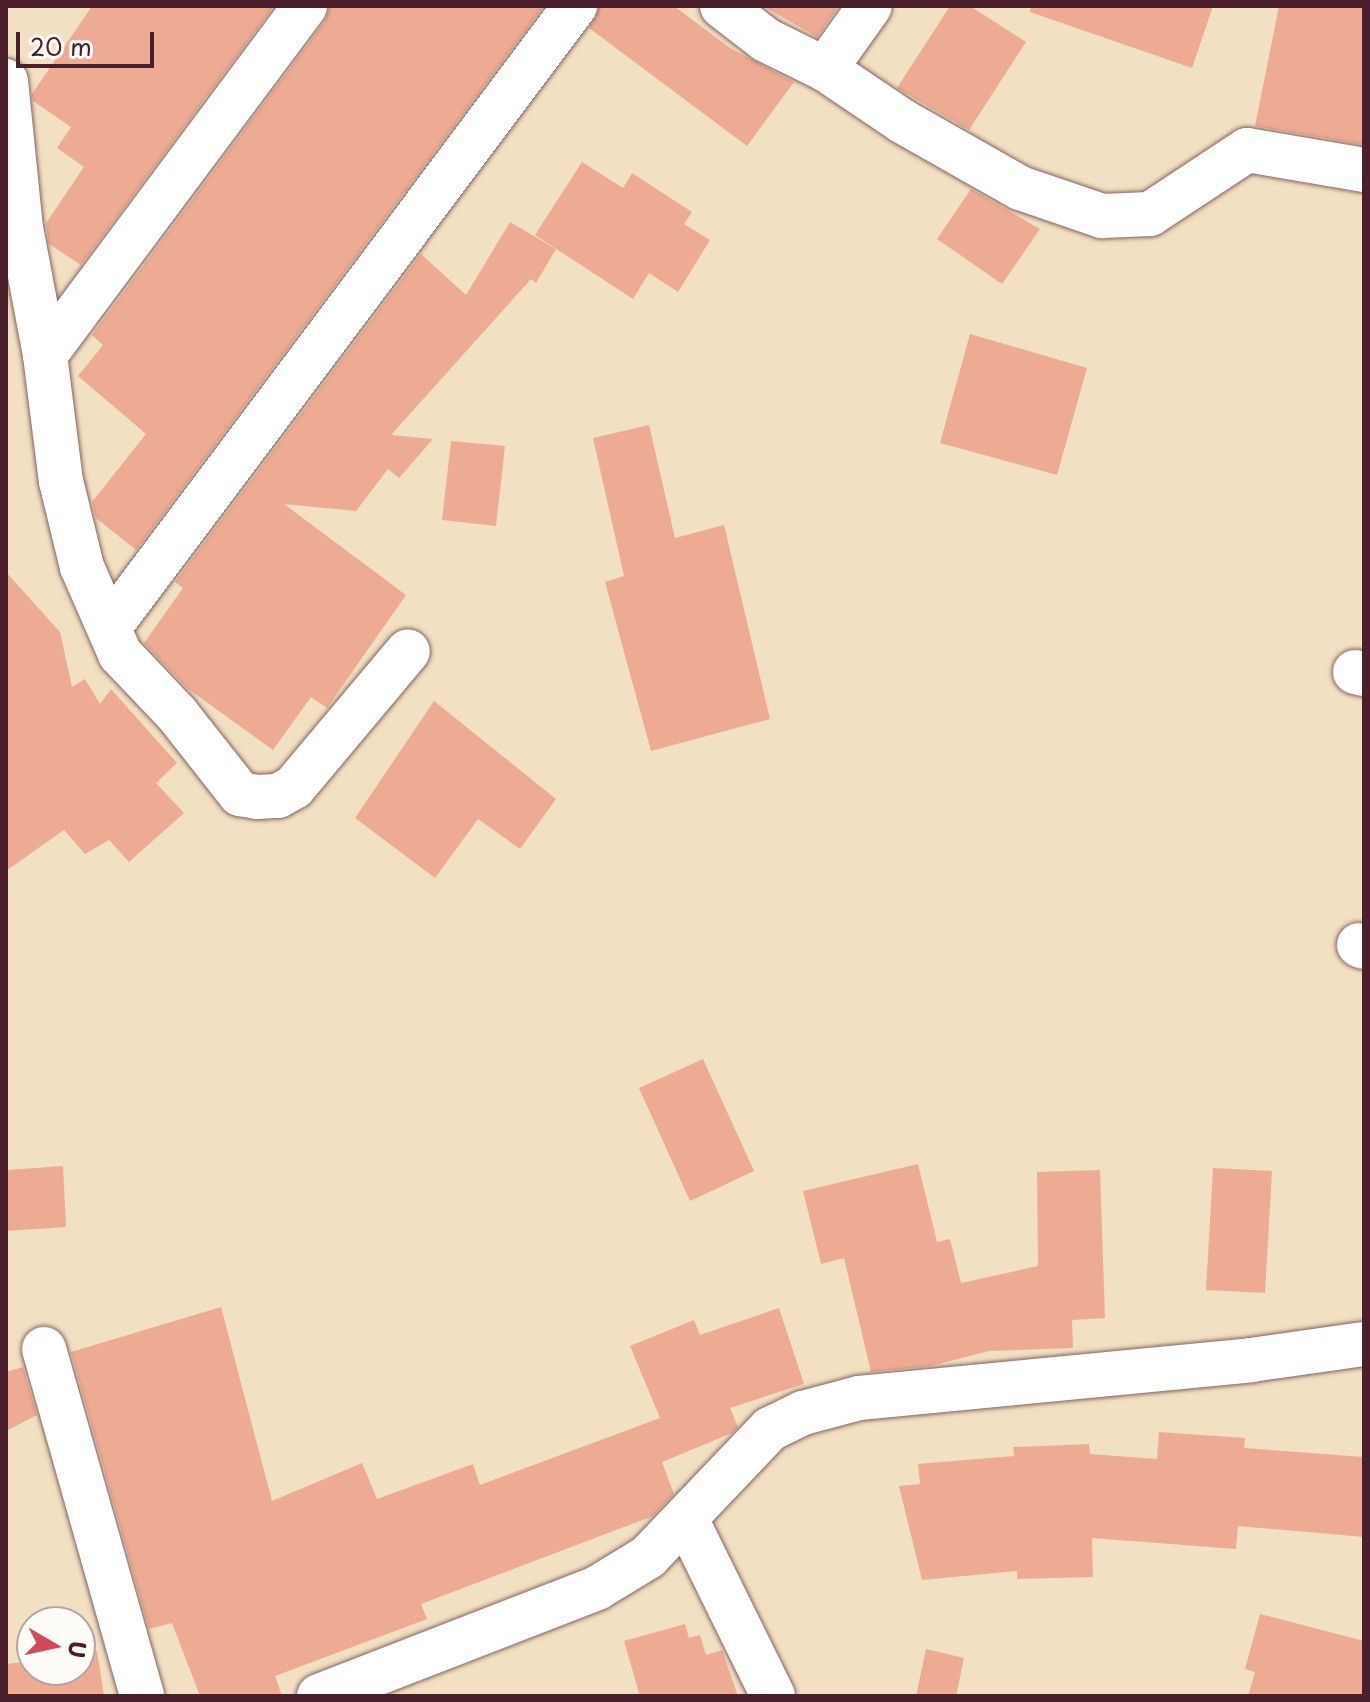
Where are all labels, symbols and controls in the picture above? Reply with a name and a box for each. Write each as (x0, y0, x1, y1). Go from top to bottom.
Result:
scale bar (20, 16, 158, 66)
text: 20 m (30, 28, 92, 64)
north arrow (16, 1606, 96, 1686)
text: U (61, 1639, 96, 1660)

